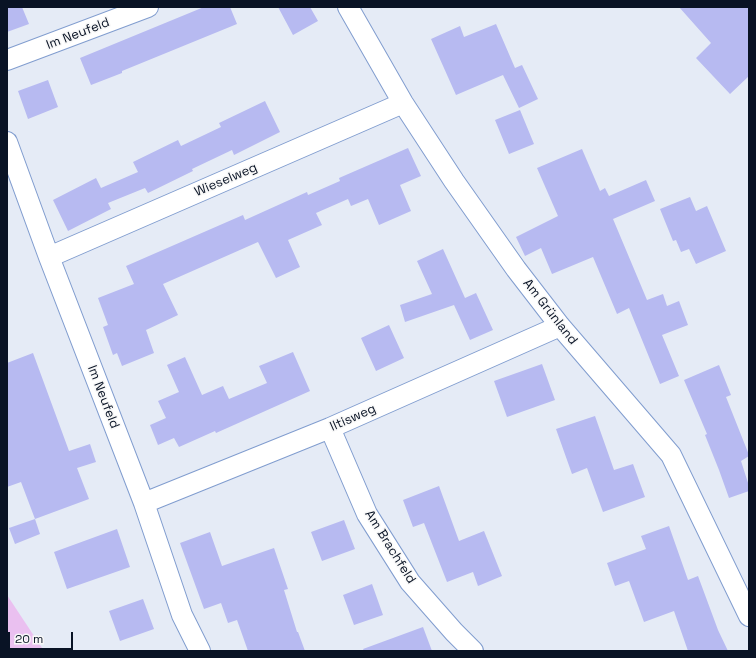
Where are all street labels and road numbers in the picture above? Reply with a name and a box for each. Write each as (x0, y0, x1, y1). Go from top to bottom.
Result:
street label: Im Neufeld (44, 15, 112, 53)
street label: Wieselweg (192, 160, 260, 200)
street label: Am Grünland (519, 276, 581, 348)
street label: Im Neufeld (84, 363, 122, 431)
street label: Iltisweg (328, 401, 378, 435)
street label: Am Brachfeld (361, 507, 419, 587)

